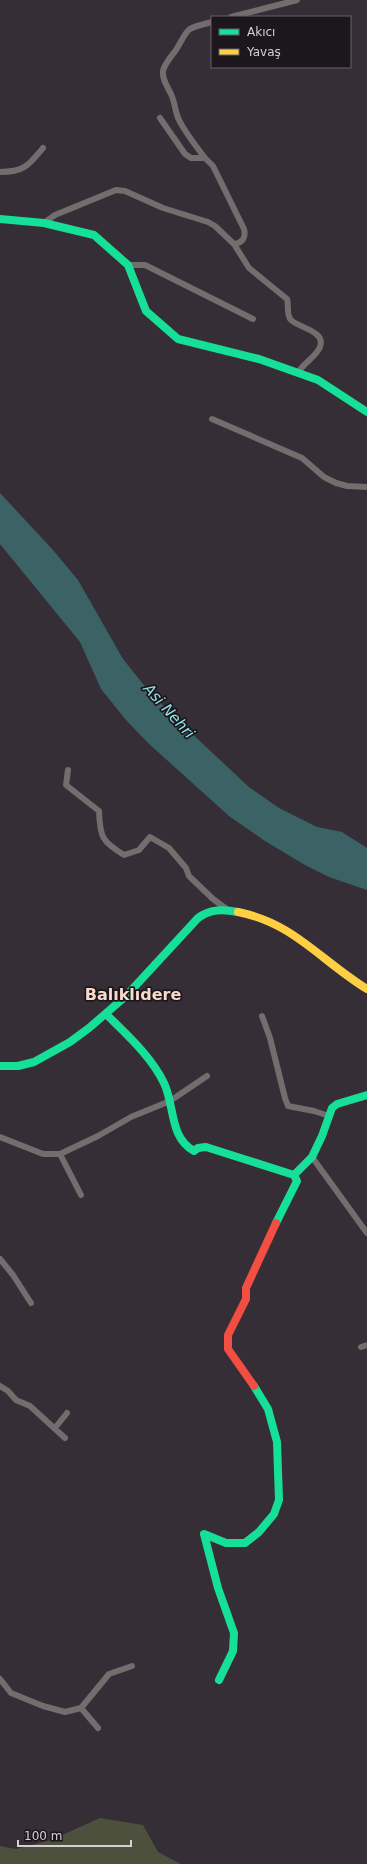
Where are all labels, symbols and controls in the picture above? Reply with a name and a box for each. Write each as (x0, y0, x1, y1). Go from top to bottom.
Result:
legend (211, 16, 351, 68)
text: Akıcı (247, 25, 275, 39)
text: Yavaş (246, 45, 281, 59)
water label: Asi Nehri (139, 679, 199, 743)
district label: Balıklıdere (85, 985, 181, 1004)
scale bar (18, 1822, 131, 1848)
text: 100 m (24, 1829, 62, 1843)

